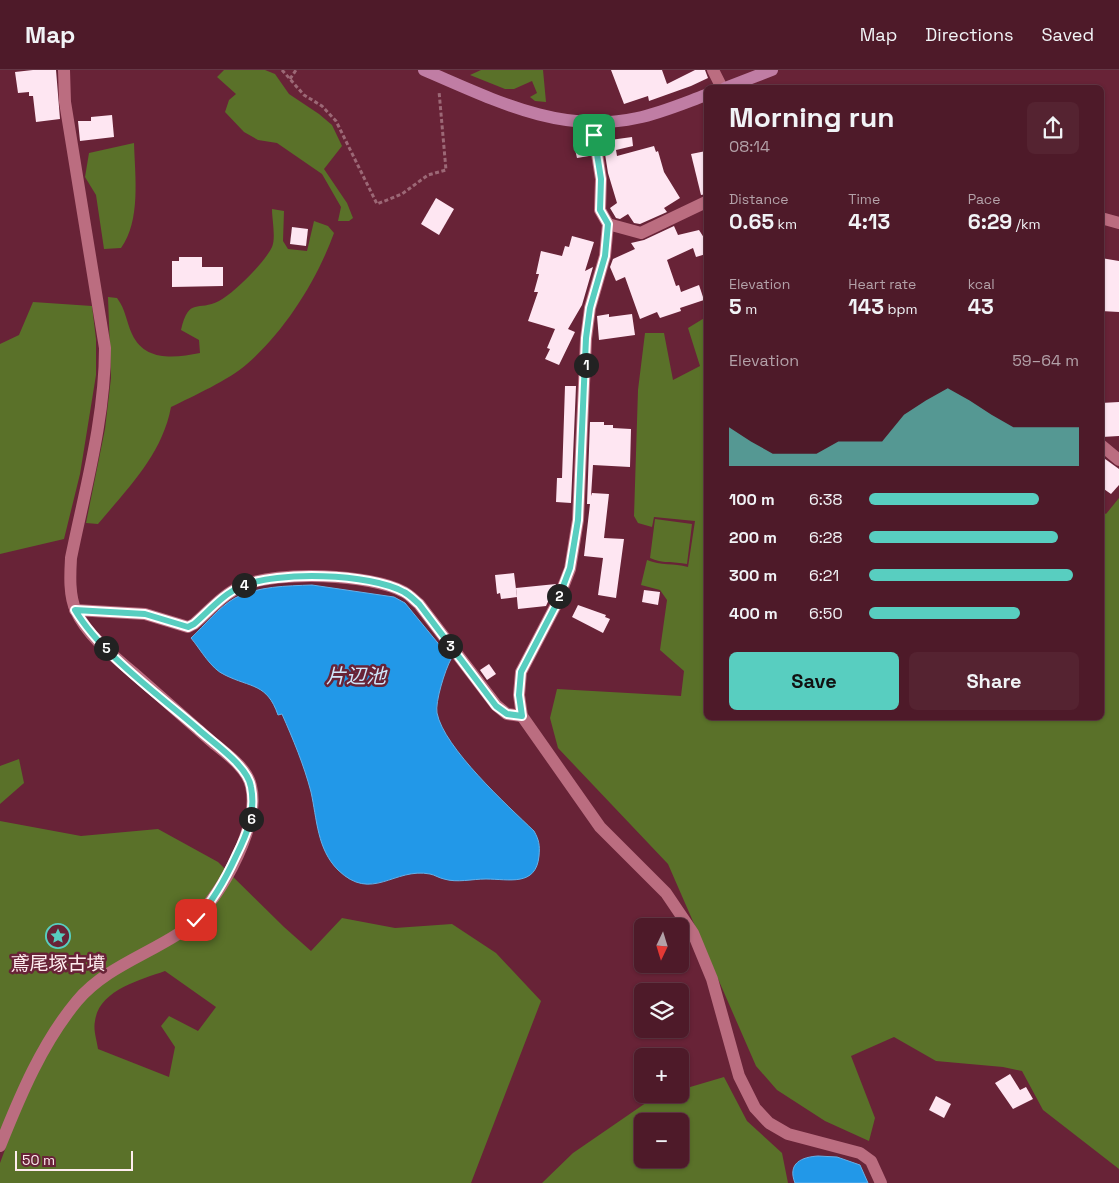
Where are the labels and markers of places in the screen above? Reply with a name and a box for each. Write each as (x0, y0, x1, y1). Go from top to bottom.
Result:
pin (573, 114, 615, 156)
pin: 1 (574, 352, 598, 378)
pin: 4 (232, 572, 256, 598)
pin: 2 (546, 584, 572, 608)
pin: 3 (438, 634, 462, 658)
pin: 5 (94, 636, 118, 660)
pin: 6 (238, 806, 264, 832)
pin (175, 899, 217, 941)
place icon: 鳶尾塚古墳 (45, 923, 71, 949)
place label: 鳶尾塚古墳 (10, 951, 106, 976)

